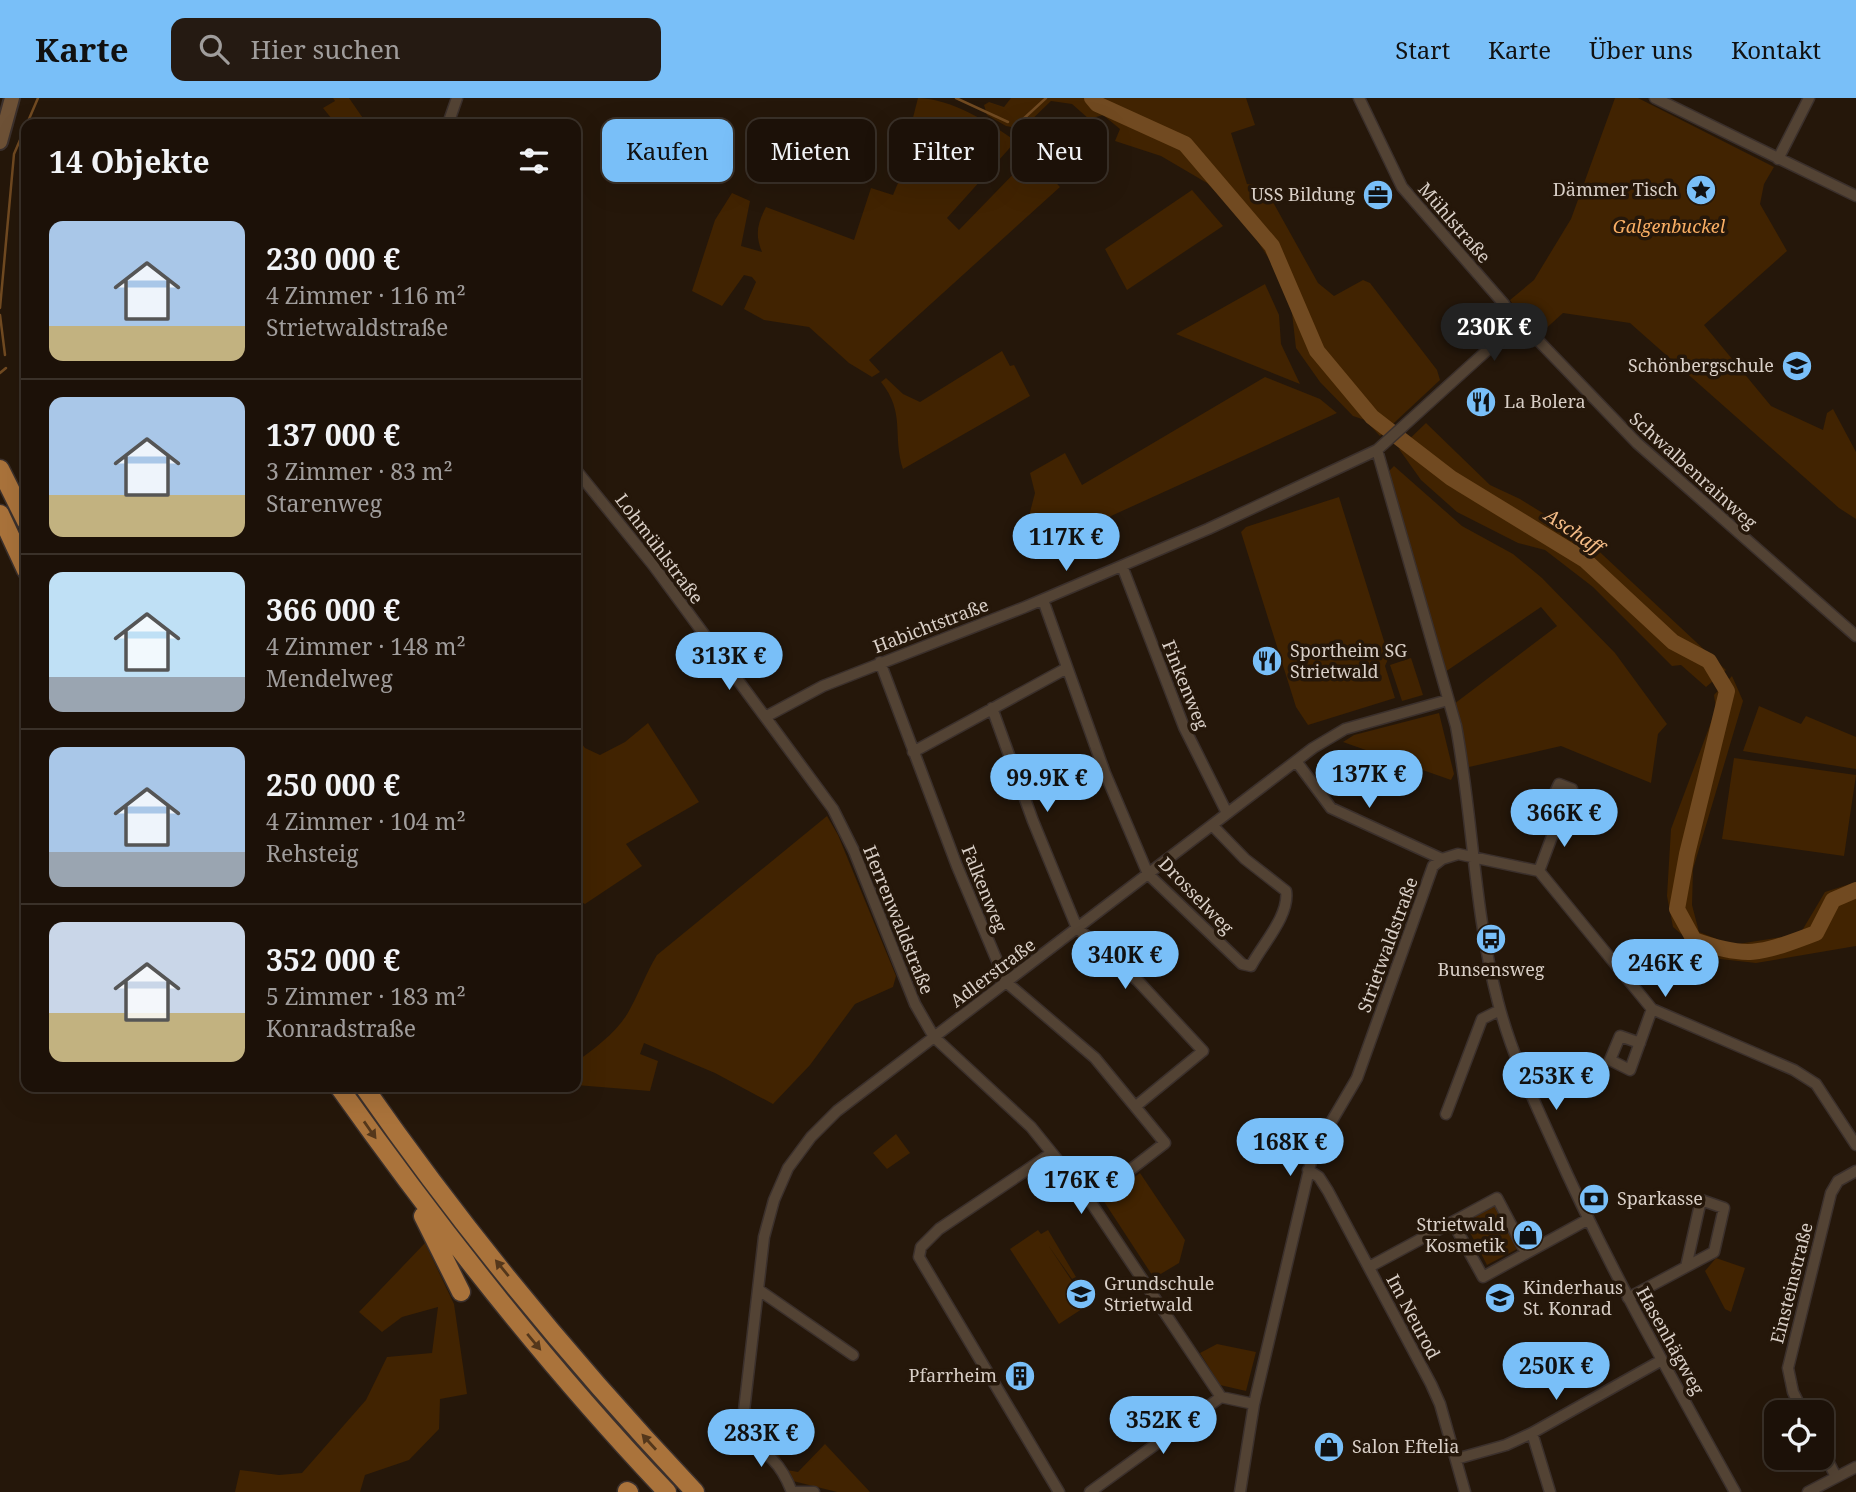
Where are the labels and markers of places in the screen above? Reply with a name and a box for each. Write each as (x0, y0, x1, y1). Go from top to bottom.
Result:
place icon: Dämmer Tisch (1684, 173, 1718, 207)
place label: Dämmer Tisch (1553, 177, 1678, 201)
office icon: USS Bildung (1361, 178, 1395, 212)
place label: USS Bildung (1251, 182, 1355, 206)
pin: 230K € (1437, 303, 1551, 363)
school or university icon: Schönbergschule (1780, 349, 1814, 383)
place label: Schönbergschule (1628, 353, 1774, 377)
restaurant icon: La Bolera (1464, 385, 1498, 419)
place label: La Bolera (1504, 389, 1586, 413)
pin: 117K € (1009, 514, 1123, 573)
pin: 313K € (672, 632, 786, 692)
place label: Sportheim SG Strietwald (1290, 638, 1407, 683)
restaurant icon: Sportheim SG Strietwald (1250, 644, 1284, 678)
pin: 137K € (1312, 750, 1426, 810)
pin: 99.9K € (982, 754, 1112, 814)
pin: 366K € (1507, 790, 1621, 849)
bus stop icon: Bunsensweg (1474, 922, 1508, 956)
pin: 340K € (1068, 932, 1182, 991)
pin: 246K € (1608, 940, 1722, 999)
place label: Bunsensweg (1437, 957, 1545, 981)
pin: 253K € (1499, 1052, 1613, 1112)
pin: 168K € (1233, 1118, 1347, 1178)
pin: 176K € (1024, 1156, 1138, 1216)
bank icon: Sparkasse (1577, 1182, 1611, 1216)
place label: Sparkasse (1617, 1186, 1703, 1210)
place label: Strietwald Kosmetik (1416, 1212, 1505, 1257)
shop icon: Strietwald Kosmetik (1511, 1218, 1545, 1252)
place label: Grundschule Strietwald (1104, 1271, 1214, 1316)
place label: Kinderhaus St. Konrad (1523, 1275, 1623, 1320)
school or university icon: Grundschule Strietwald (1064, 1277, 1098, 1311)
school or university icon: Kinderhaus St. Konrad (1483, 1281, 1517, 1315)
pin: 250K € (1499, 1342, 1613, 1402)
building icon: Pfarrheim (1003, 1359, 1037, 1393)
place label: Pfarrheim (909, 1363, 997, 1387)
pin: 352K € (1106, 1396, 1220, 1456)
pin: 283K € (704, 1410, 818, 1469)
shop icon: Salon Eftelia (1312, 1430, 1346, 1464)
place label: Salon Eftelia (1352, 1434, 1459, 1458)

